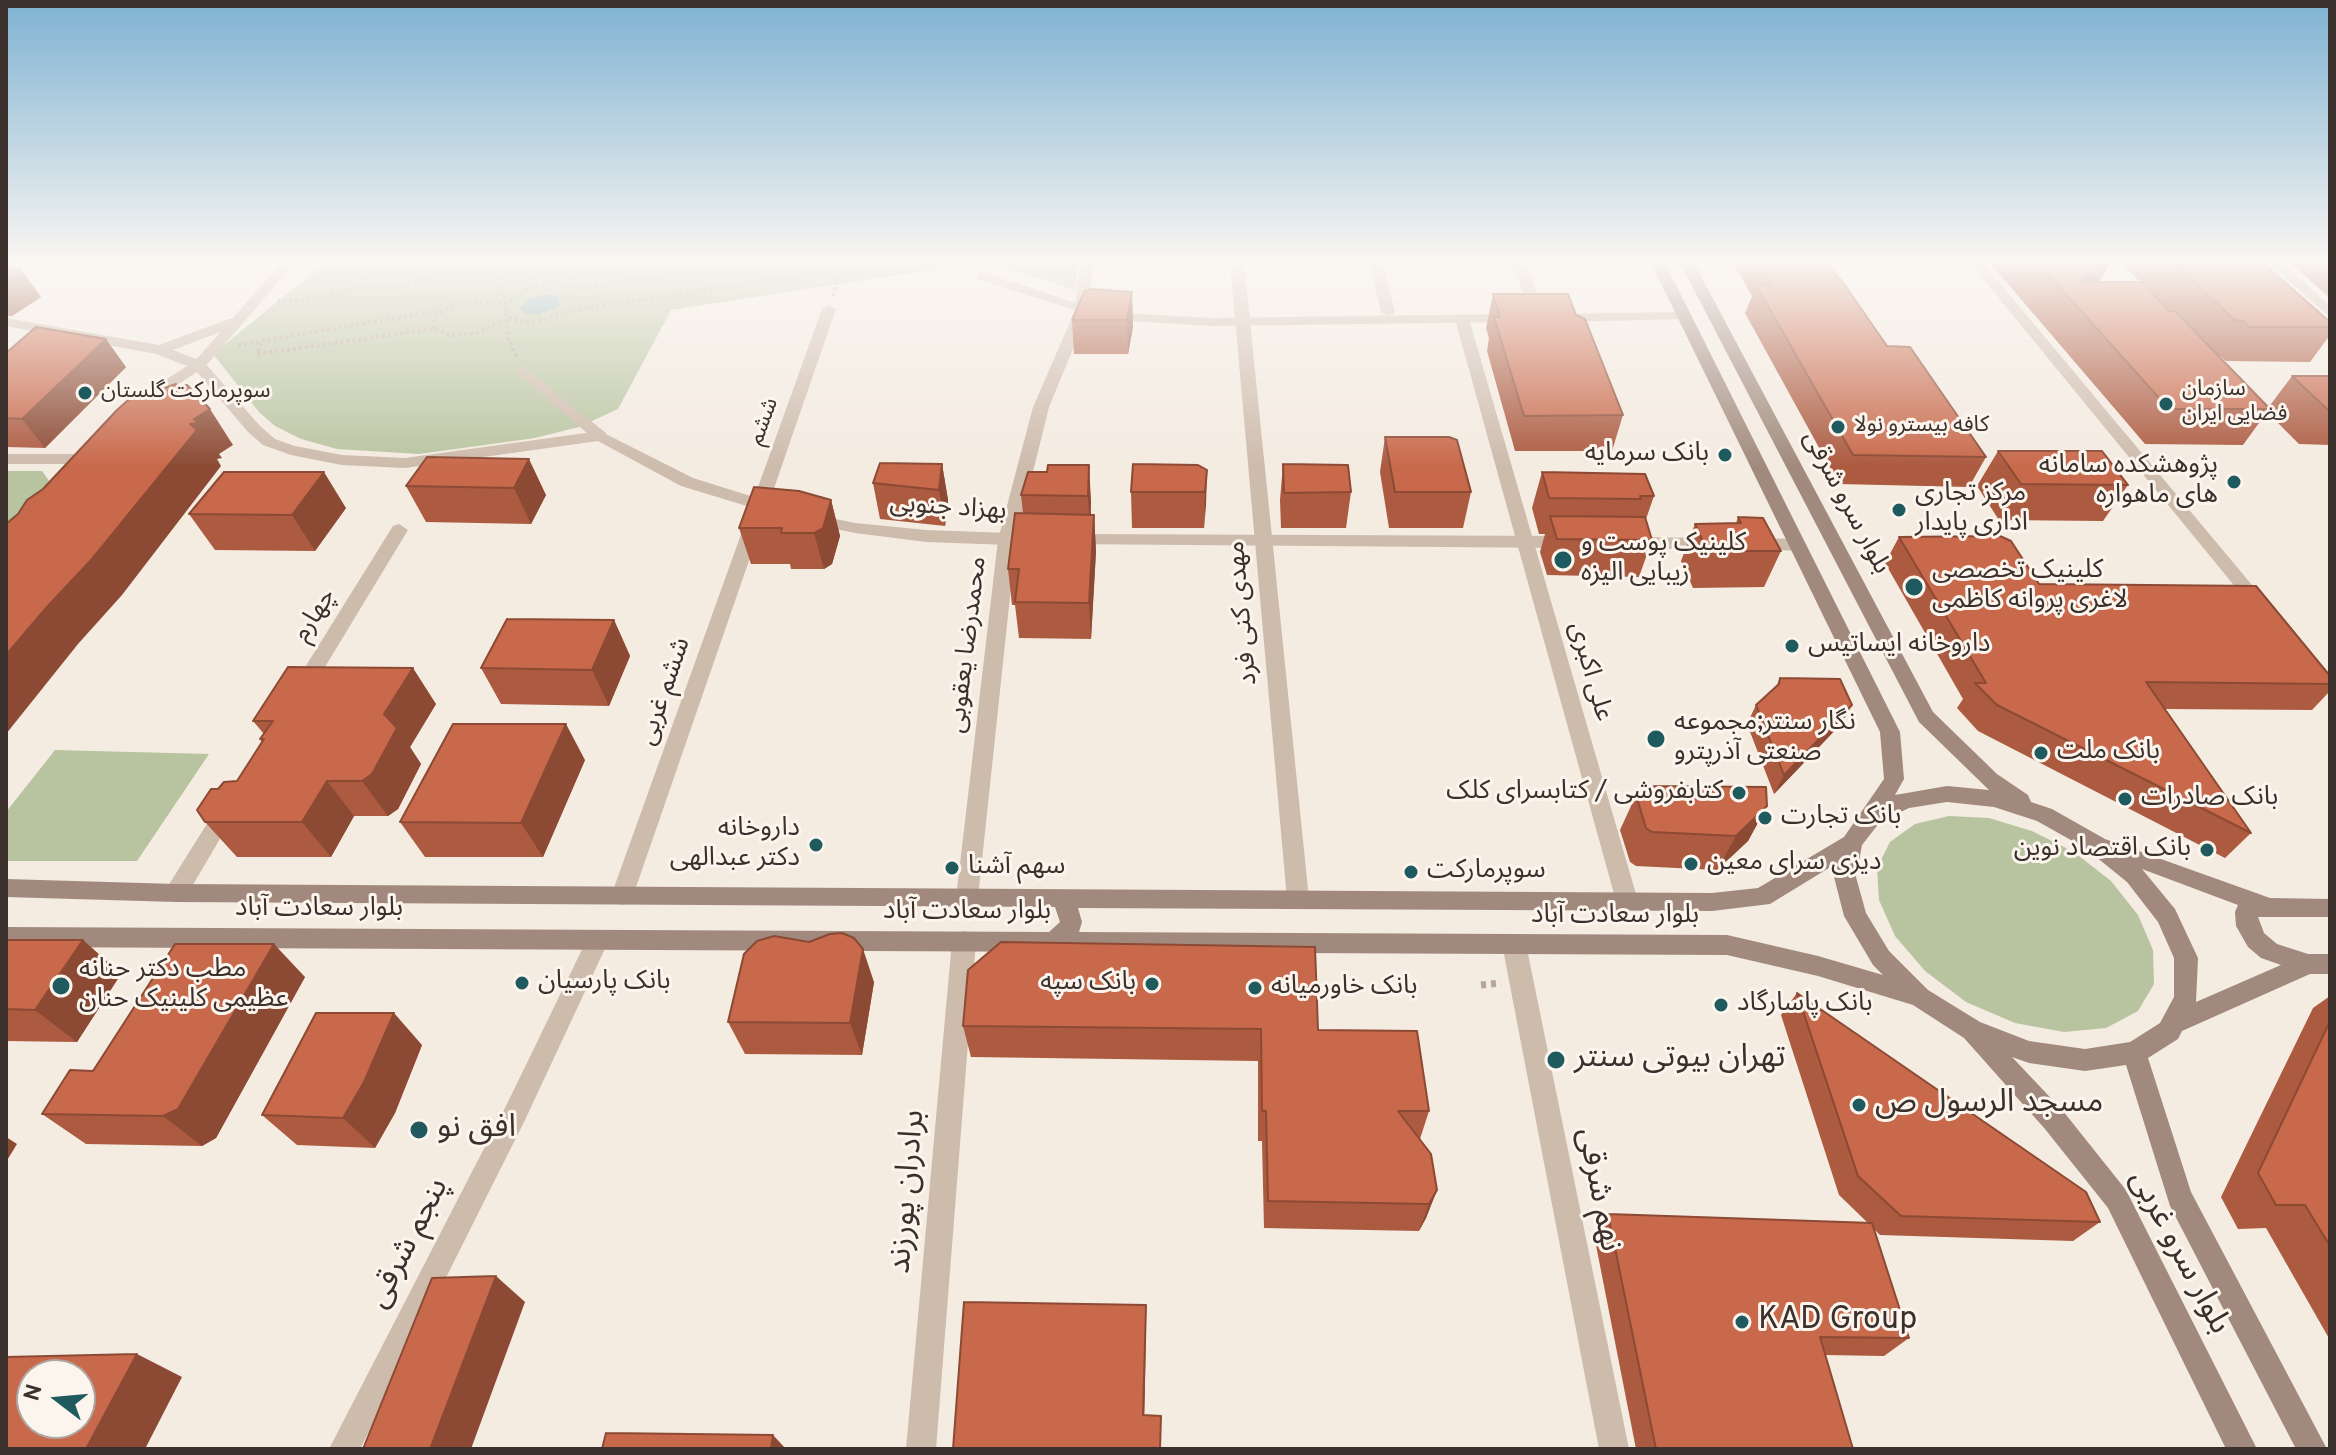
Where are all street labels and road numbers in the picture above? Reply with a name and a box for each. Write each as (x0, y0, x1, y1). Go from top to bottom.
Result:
street label: ششم (744, 395, 786, 449)
street label: بلوار سرو شرقی (1794, 426, 1896, 580)
street label: بهزاد جنوبی (888, 489, 1008, 529)
street label: مهدی کنی فرد (1222, 539, 1266, 687)
street label: محمدرضا یعقوبی (943, 555, 995, 735)
street label: چهارم (288, 584, 344, 648)
street label: علی اکبری (1560, 619, 1618, 725)
street label: ششم غربی (633, 634, 699, 750)
street label: بلوار سعادت آباد (235, 894, 403, 926)
street label: بلوار سعادت آباد (883, 897, 1051, 929)
street label: بلوار سعادت آباد (1531, 901, 1699, 933)
street label: برادران پورزند (883, 1109, 935, 1275)
street label: نهم شرقی (1566, 1125, 1628, 1255)
street label: بلوار سرو غربی (2119, 1165, 2237, 1341)
street label: پنجم شرقی (361, 1172, 459, 1316)

